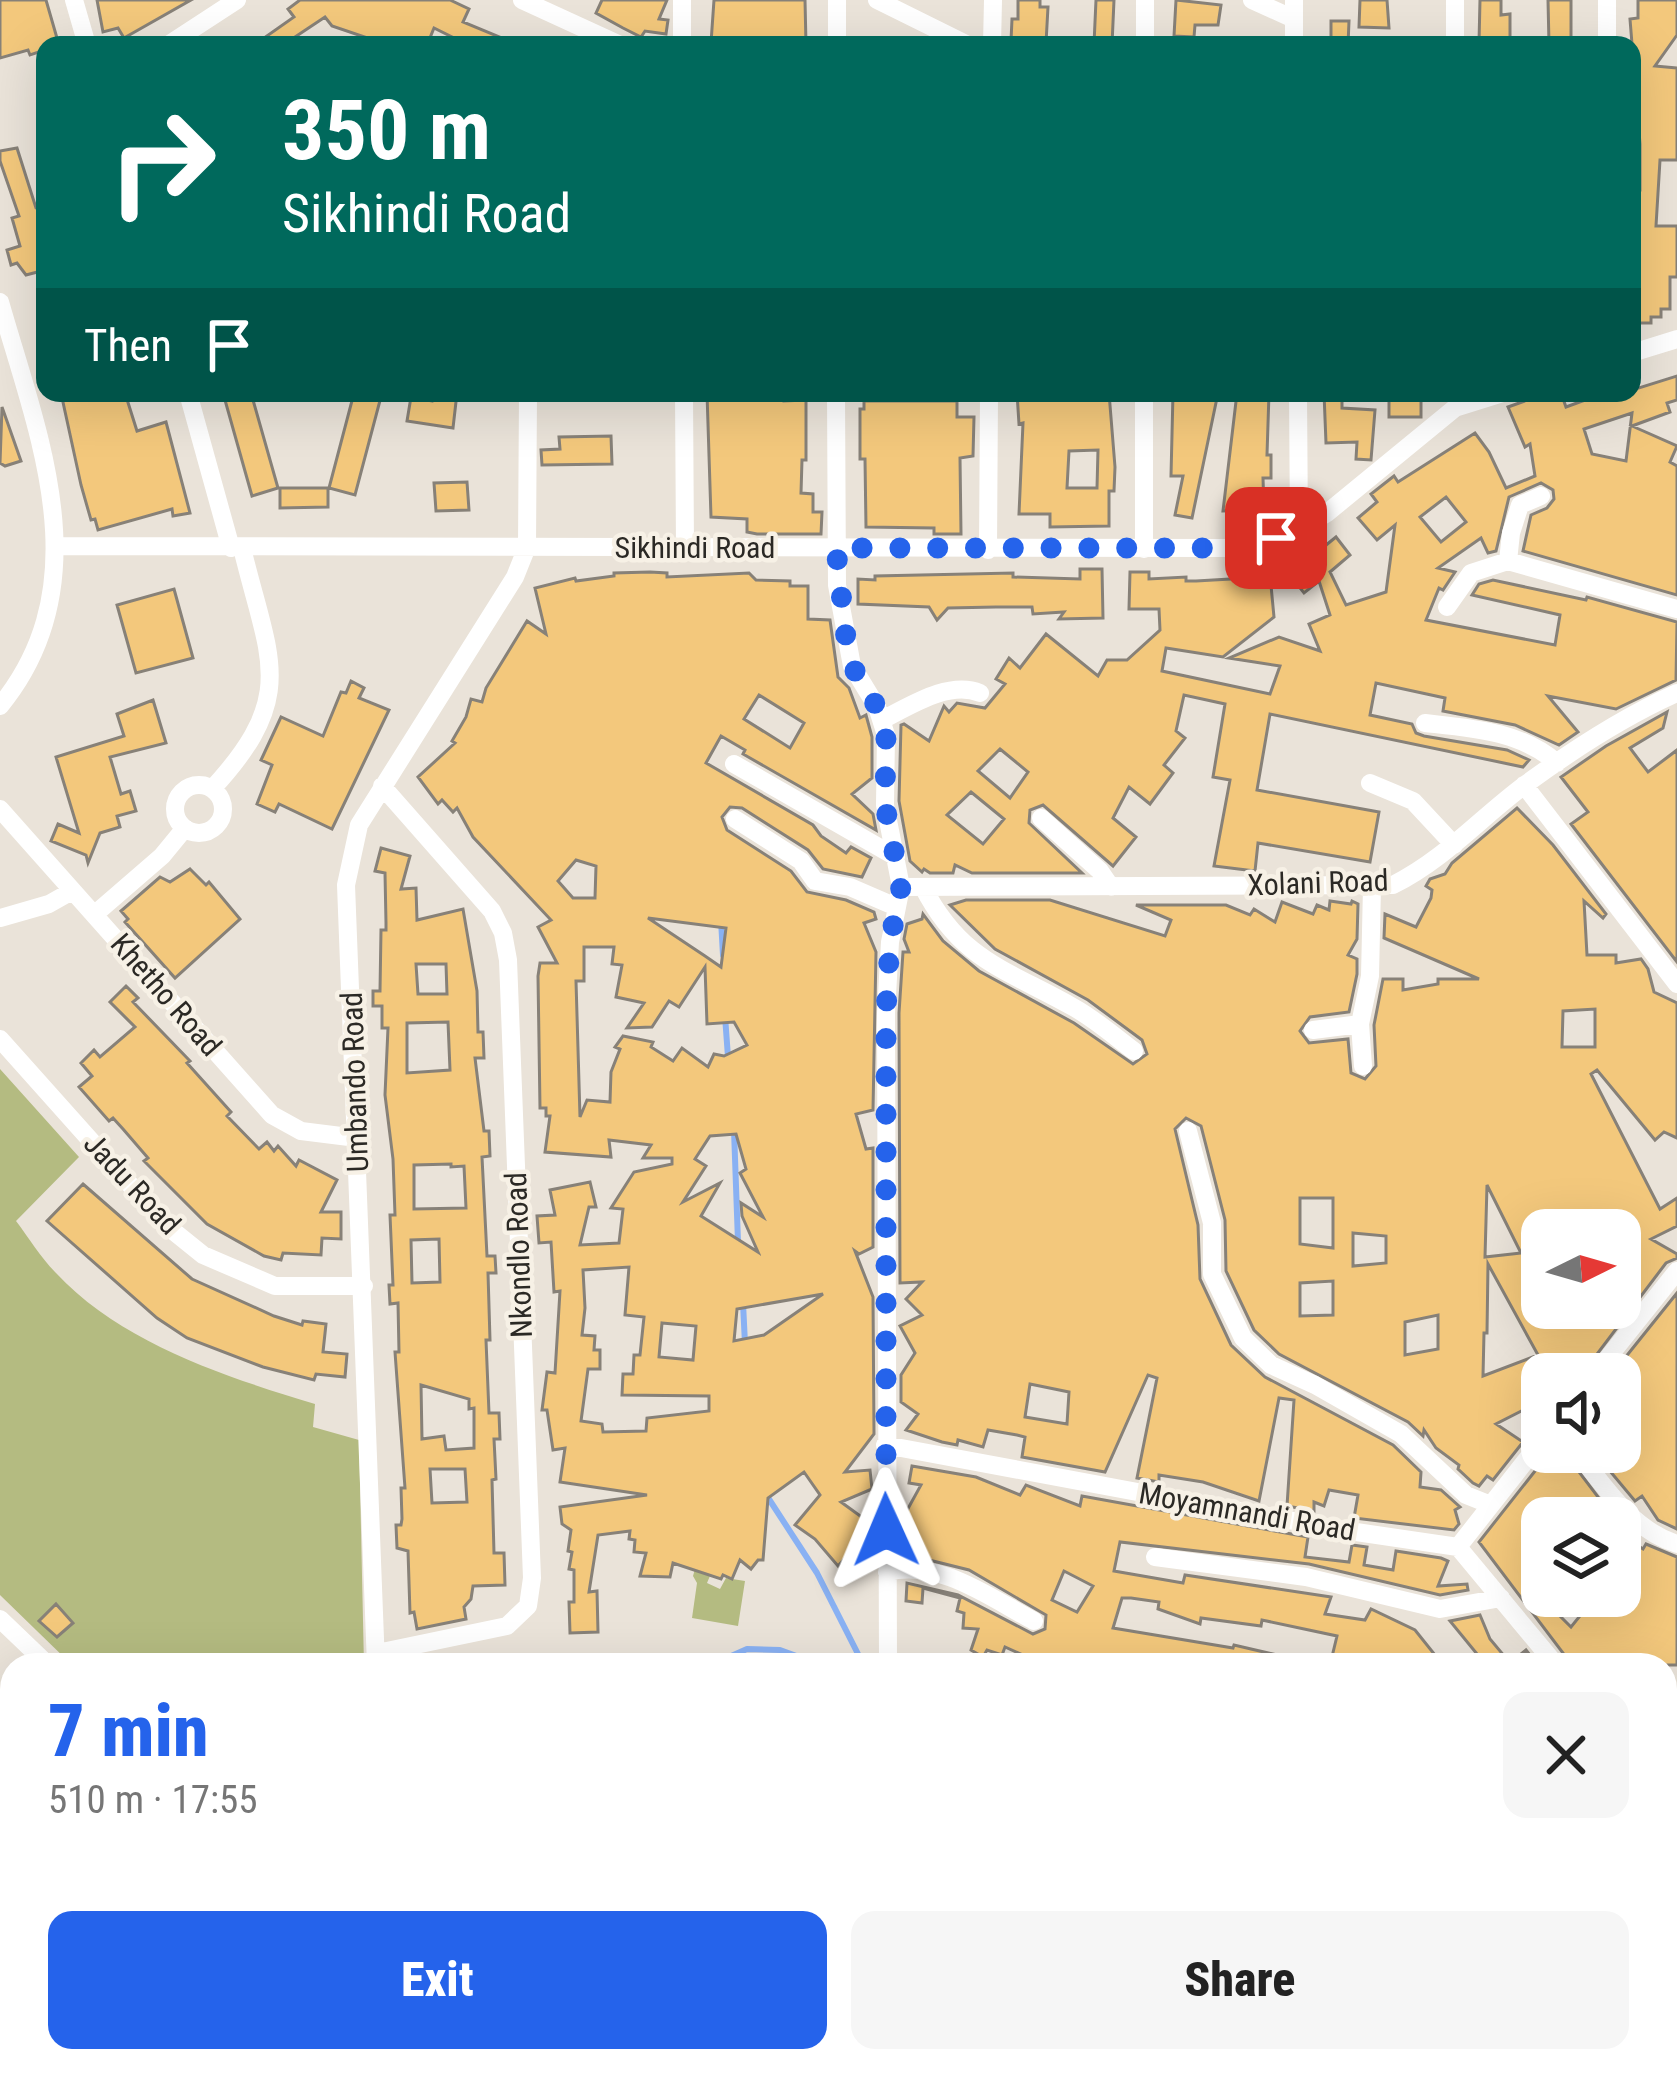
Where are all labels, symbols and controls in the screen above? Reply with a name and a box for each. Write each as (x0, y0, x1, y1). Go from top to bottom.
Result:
text: 350 m (282, 81, 491, 180)
icon: right (84, 84, 240, 240)
text: Sikhindi Road (282, 182, 571, 245)
icon: arrive (196, 312, 262, 378)
text: Then (84, 319, 172, 372)
pin (1225, 487, 1327, 589)
icon: arrive (1243, 505, 1309, 571)
street label: Sikhindi Road (615, 530, 775, 565)
street label: Xolani Road (1247, 863, 1389, 902)
street label: Khetho Road (104, 926, 229, 1063)
street label: Umbando Road (334, 991, 375, 1173)
street label: Jadu Road (77, 1126, 188, 1241)
street label: Nkondlo Road (498, 1172, 539, 1338)
north arrow (1521, 1209, 1641, 1329)
map controls (1521, 1209, 1641, 1617)
button: sound (1521, 1353, 1641, 1473)
position arrow (823, 1467, 949, 1593)
street label: Moyamnandi Road (1136, 1475, 1358, 1548)
button: layers (1521, 1497, 1641, 1617)
text: 7 min (48, 1689, 209, 1774)
button: close (1503, 1692, 1629, 1818)
text: 510 m · 17:55 (48, 1777, 258, 1823)
button: Exit (48, 1911, 827, 2049)
button: Share (851, 1911, 1629, 2049)

